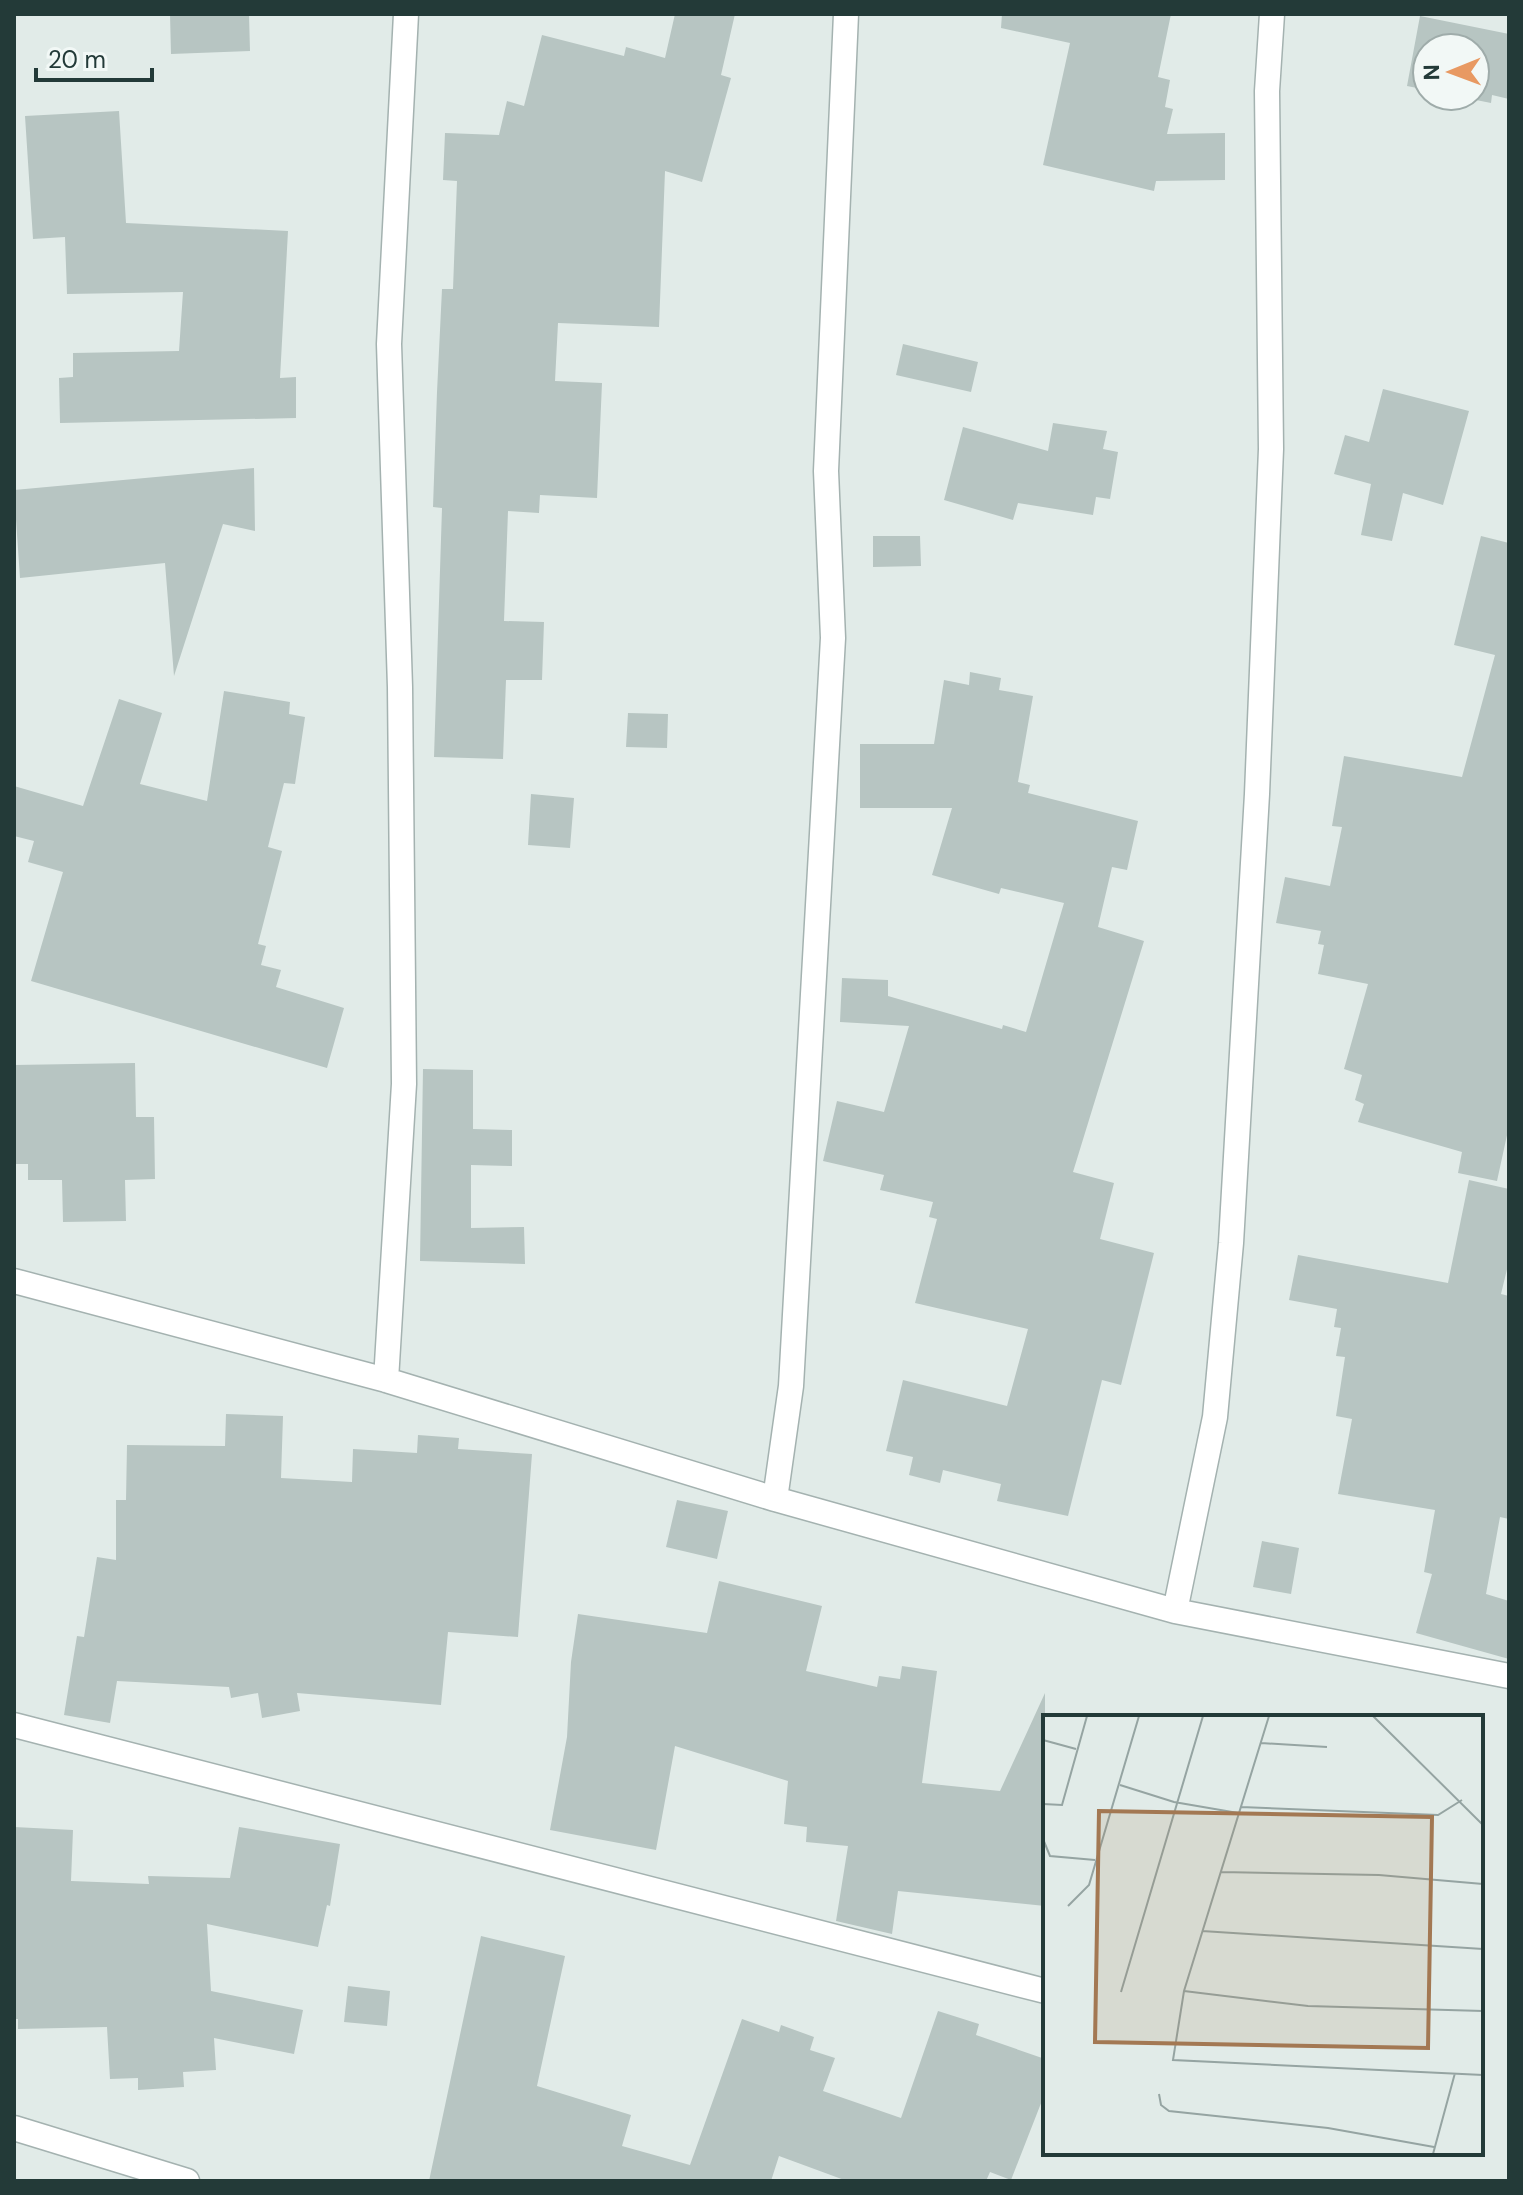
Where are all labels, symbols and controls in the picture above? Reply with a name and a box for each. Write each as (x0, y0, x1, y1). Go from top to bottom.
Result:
scale bar (36, 32, 152, 82)
north arrow (1411, 32, 1491, 112)
text: 20 m (48, 44, 106, 75)
text: N (1417, 64, 1446, 81)
inset map (1043, 1715, 1483, 2155)

